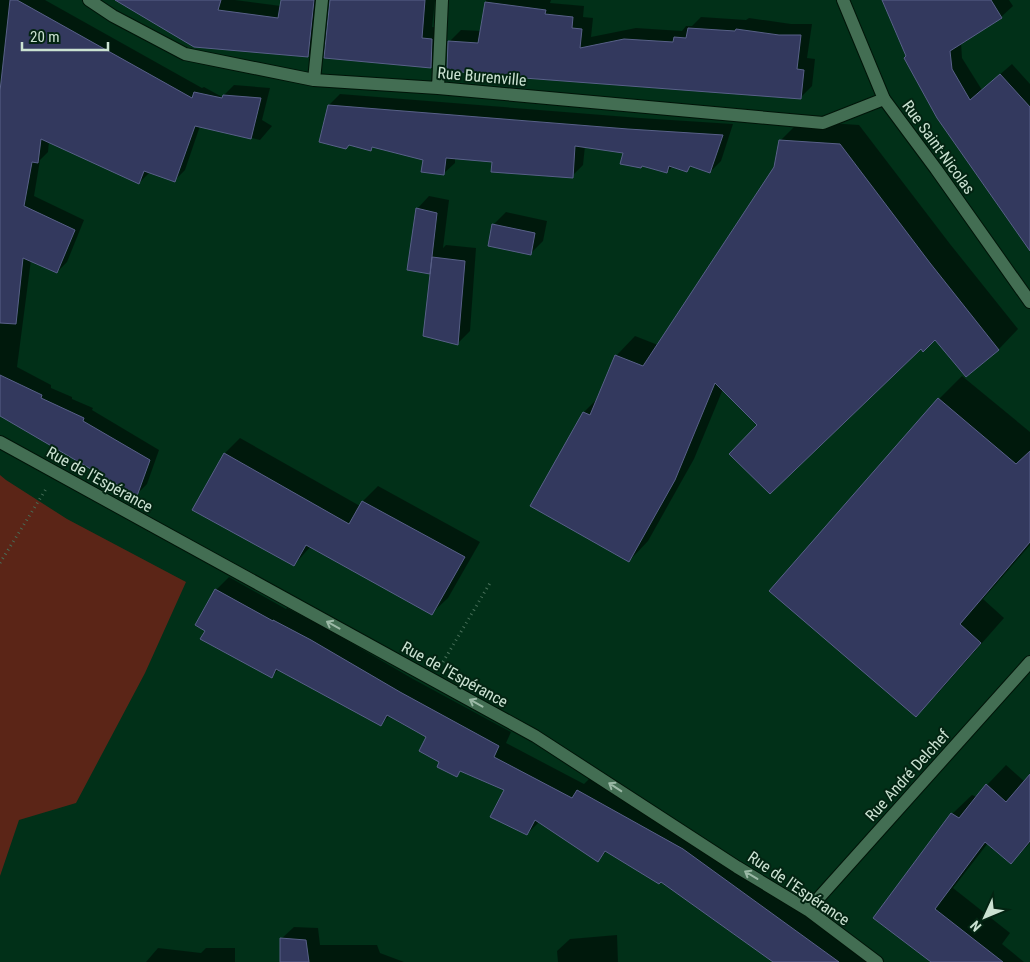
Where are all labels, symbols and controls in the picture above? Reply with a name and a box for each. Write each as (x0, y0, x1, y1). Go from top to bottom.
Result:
scale bar (22, 20, 109, 52)
text: 20 m (30, 28, 60, 46)
street label: Rue Burenville (437, 63, 527, 90)
street label: Rue Saint-Nicolas (898, 97, 979, 198)
street label: Rue de l'Espérance (43, 442, 156, 516)
one-way arrow (326, 620, 341, 630)
street label: Rue de l'Espérance (398, 637, 511, 711)
one-way arrow (469, 698, 483, 708)
street label: Rue André Delchef (861, 726, 953, 825)
one-way arrow (608, 782, 622, 792)
street label: Rue de l'Espérance (744, 847, 853, 929)
one-way arrow (745, 870, 759, 880)
north arrow (960, 892, 1010, 942)
text: N (967, 917, 984, 935)

